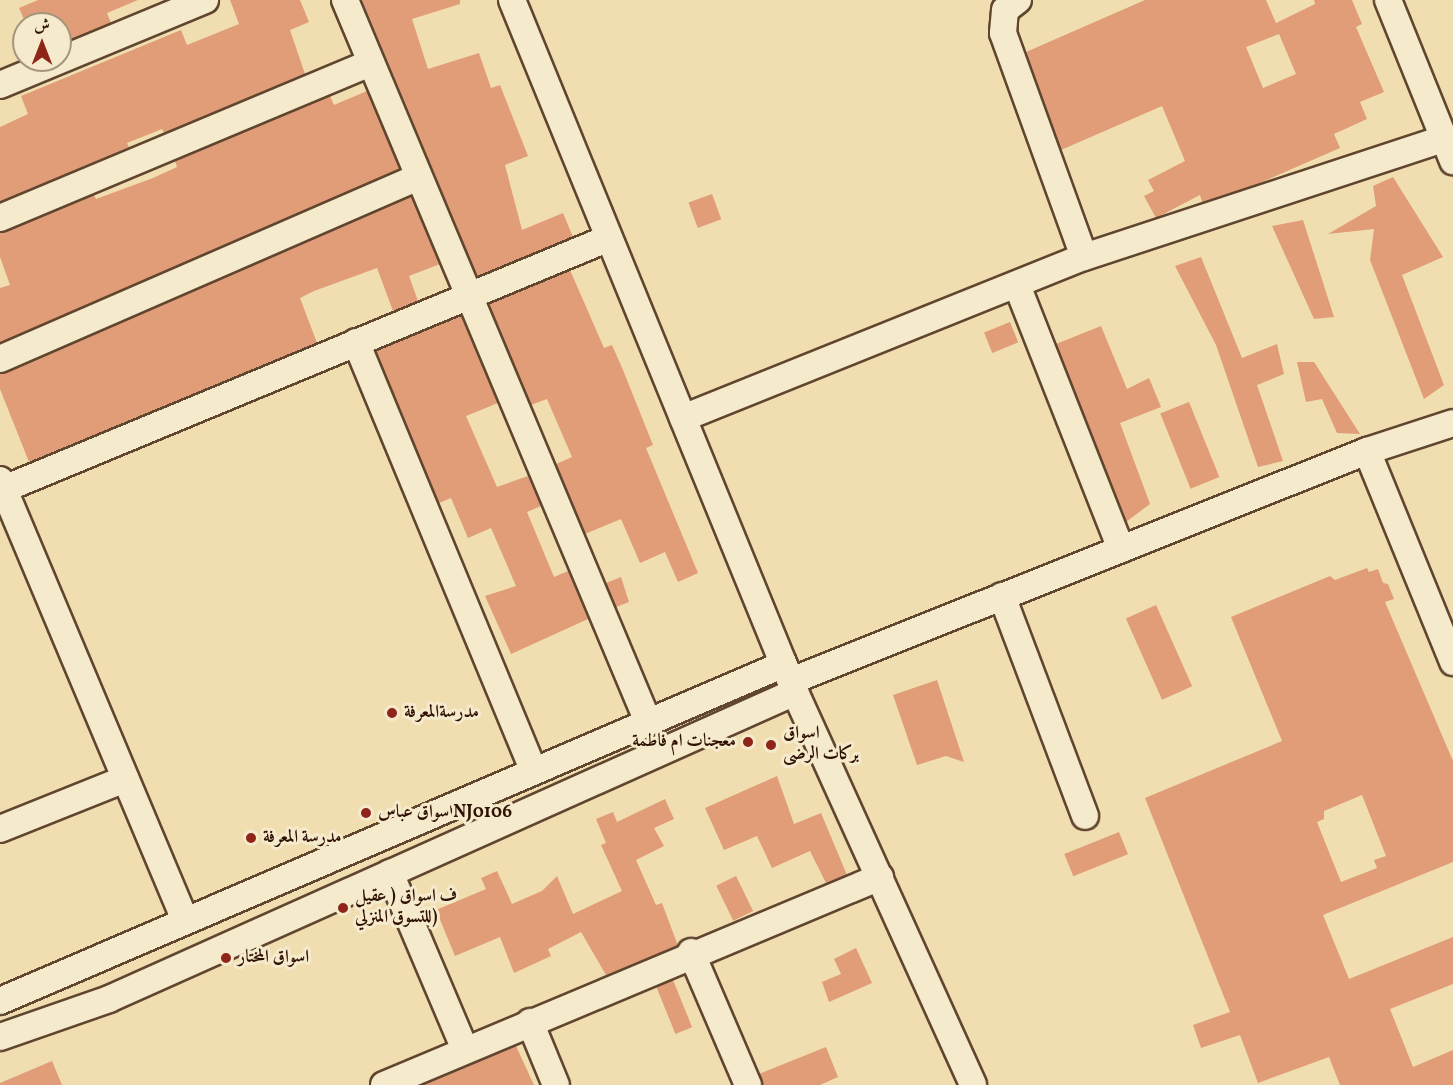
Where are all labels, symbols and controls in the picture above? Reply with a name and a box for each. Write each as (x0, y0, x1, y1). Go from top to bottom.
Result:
north arrow (12, 12, 72, 72)
text: ش (34, 15, 50, 37)
place label: مدرسةالمعرفة (404, 702, 479, 724)
marker: مدرسةالمعرفة (385, 706, 399, 720)
place label: اسواق بركات الرضى (783, 724, 859, 766)
place label: معجنات ام فاطمة (632, 731, 736, 753)
marker: معجنات ام فاطمة (741, 735, 755, 749)
marker: اسواق بركات الرضى (764, 738, 778, 752)
place label: اسواق عباسNJ0106 (378, 802, 512, 824)
marker: اسواق عباسNJ0106 (359, 806, 373, 820)
place label: مدرسة المعرفة (263, 827, 341, 849)
marker: مدرسة المعرفة (244, 831, 258, 845)
place label: ف اسواق ( عقيل للتسوق المنزلي) (355, 887, 457, 930)
marker: ف اسواق ( عقيل للتسوق المنزلي) (336, 901, 350, 915)
place label: اسواق المختار (238, 947, 309, 969)
marker: اسواق المختار (219, 951, 233, 965)

